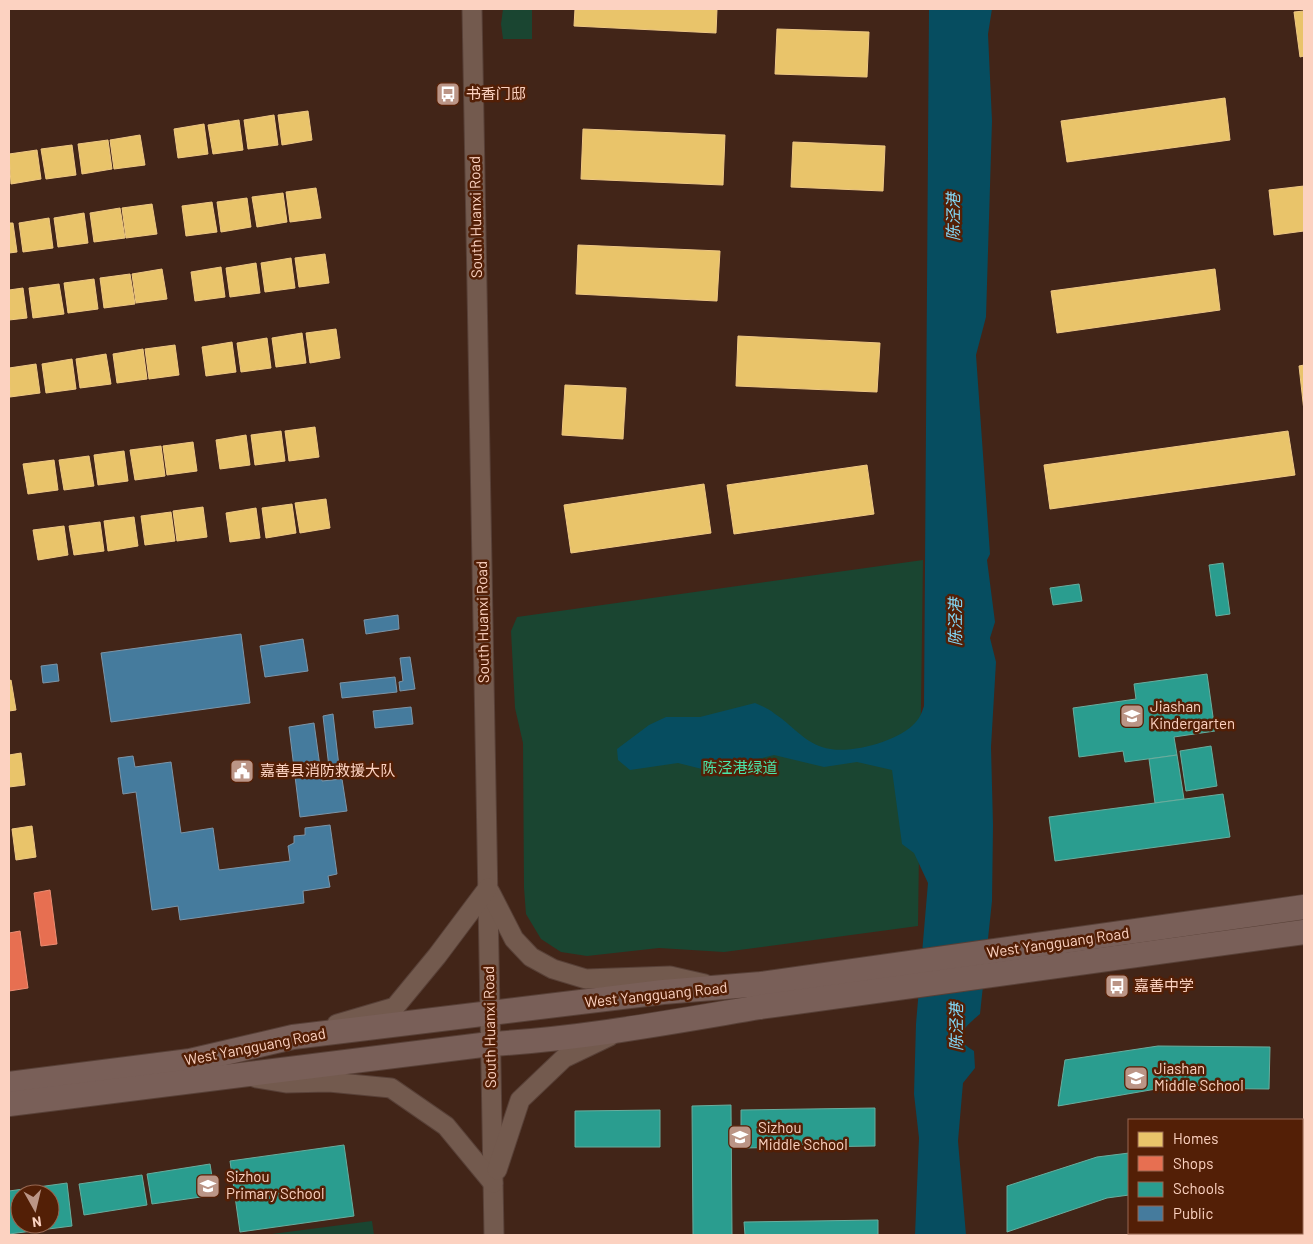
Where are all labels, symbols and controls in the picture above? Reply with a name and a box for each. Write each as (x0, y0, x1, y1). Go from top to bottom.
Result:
bus stop icon: 书香门邸 (435, 81, 461, 107)
place label: 书香门邸 (466, 84, 526, 102)
street label: South Huanxi Road (465, 156, 485, 278)
water label: 陈泾港 (943, 191, 962, 241)
street label: South Huanxi Road (472, 561, 492, 683)
water label: 陈泾港 (945, 596, 964, 646)
place label: Jiashan Kindergarten (1150, 697, 1235, 732)
school or university icon: Jiashan Kindergarten (1119, 703, 1145, 729)
public building icon: 嘉善县消防救援大队 (229, 758, 255, 784)
park label: 陈泾港绿道 (702, 758, 778, 776)
place label: 嘉善县消防救援大队 (260, 761, 395, 779)
street label: West Yangguang Road (986, 923, 1130, 961)
street label: South Huanxi Road (479, 966, 499, 1088)
bus stop icon: 嘉善中学 (1104, 973, 1130, 999)
place label: 嘉善中学 (1134, 976, 1194, 994)
street label: West Yangguang Road (584, 978, 728, 1010)
water label: 陈泾港 (946, 1001, 965, 1051)
street label: West Yangguang Road (183, 1023, 327, 1069)
place label: Jiashan Middle School (1154, 1059, 1244, 1094)
school or university icon: Jiashan Middle School (1123, 1065, 1149, 1091)
place label: Sizhou Middle School (758, 1118, 848, 1153)
legend (1128, 1119, 1303, 1234)
school or university icon: Sizhou Middle School (727, 1124, 753, 1150)
text: Homes (1173, 1129, 1218, 1147)
text: Shops (1173, 1154, 1213, 1172)
place label: Sizhou Primary School (226, 1167, 324, 1202)
school or university icon: Sizhou Primary School (195, 1173, 221, 1199)
text: Schools (1173, 1179, 1225, 1197)
north arrow (10, 1184, 60, 1234)
text: Public (1173, 1204, 1213, 1222)
text: N (31, 1213, 43, 1231)

